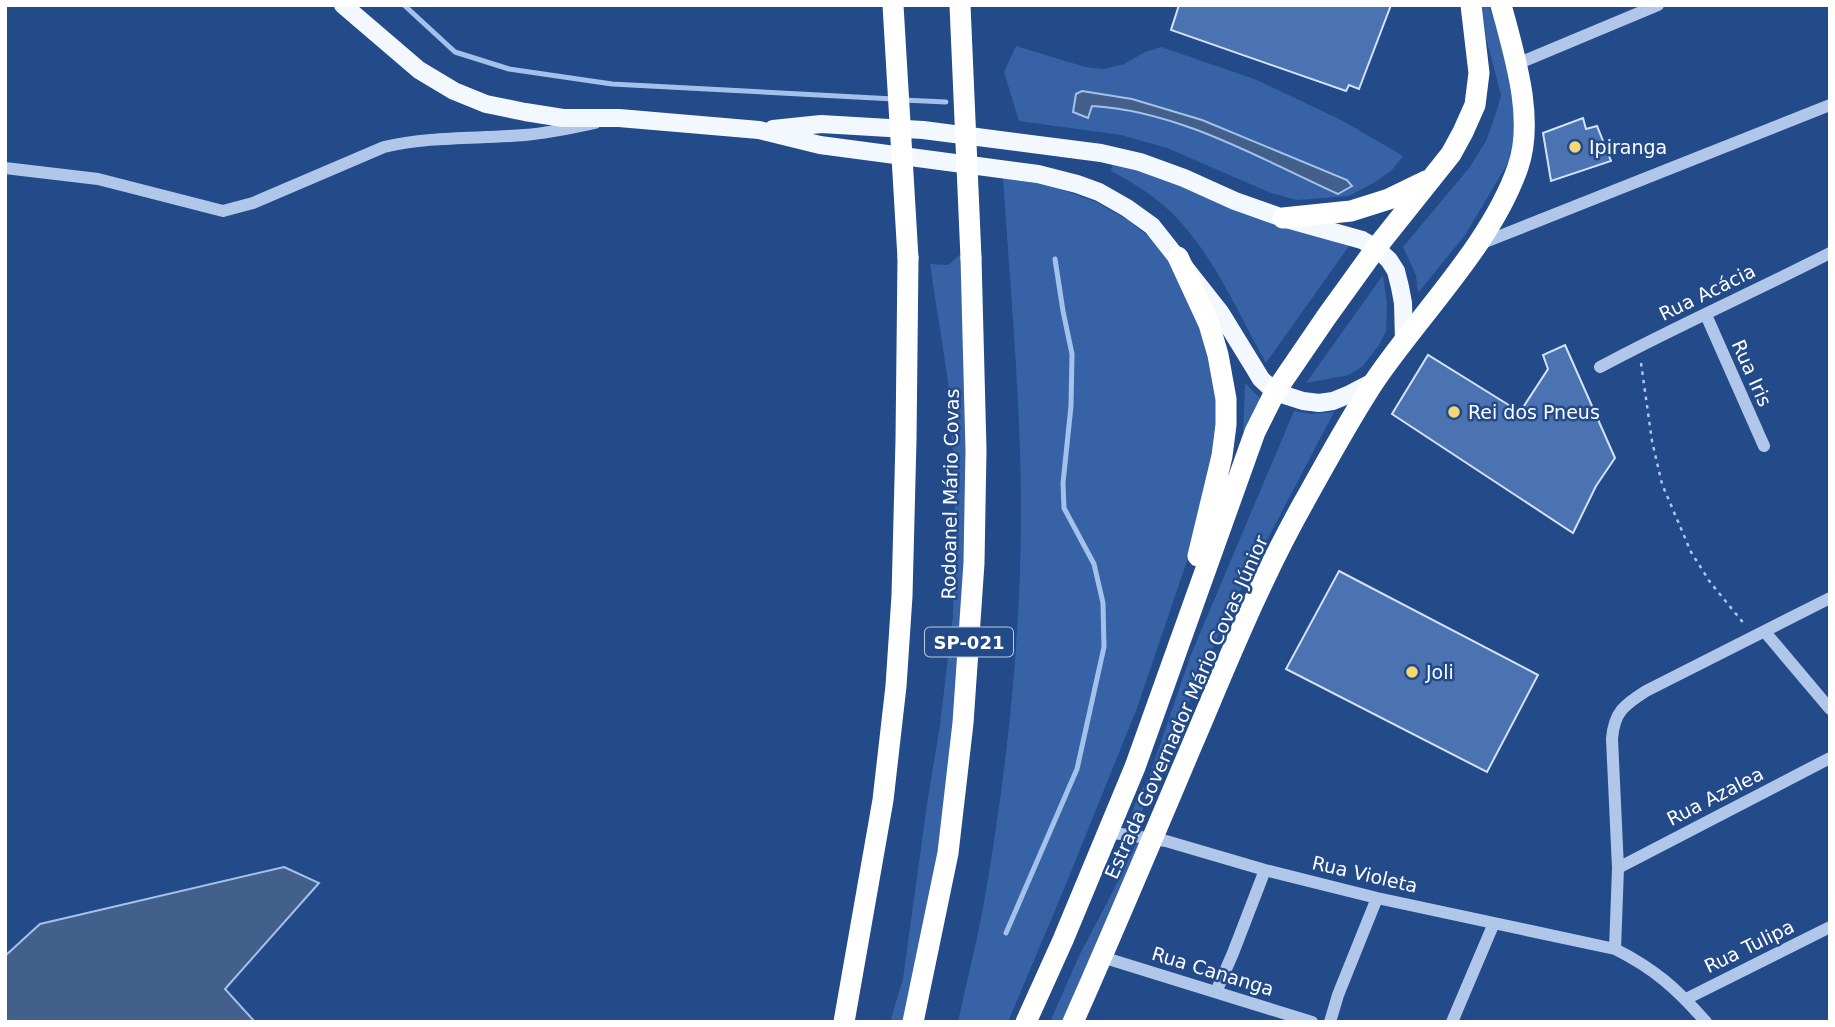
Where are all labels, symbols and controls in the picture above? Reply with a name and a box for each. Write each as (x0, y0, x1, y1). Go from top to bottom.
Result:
place label: Ipiranga (1589, 136, 1667, 158)
marker: Ipiranga (1567, 139, 1583, 155)
street label: Rua Acácia (1655, 259, 1759, 325)
street label: Rua Iris (1728, 336, 1776, 410)
street label: Rodoanel Mário Covas (937, 388, 963, 600)
place label: Rei dos Pneus (1468, 401, 1600, 423)
marker: Rei dos Pneus (1446, 404, 1462, 420)
street label: Estrada Governador Mário Covas Júnior (1100, 532, 1272, 882)
road number: SP-021 (925, 628, 1013, 656)
place label: Joli (1425, 661, 1454, 683)
marker: Joli (1404, 664, 1420, 680)
street label: Rua Azalea (1663, 762, 1767, 830)
street label: Rua Violeta (1310, 851, 1420, 897)
street label: Rua Tulipa (1701, 915, 1797, 977)
street label: Rua Cananga (1149, 942, 1277, 1000)

